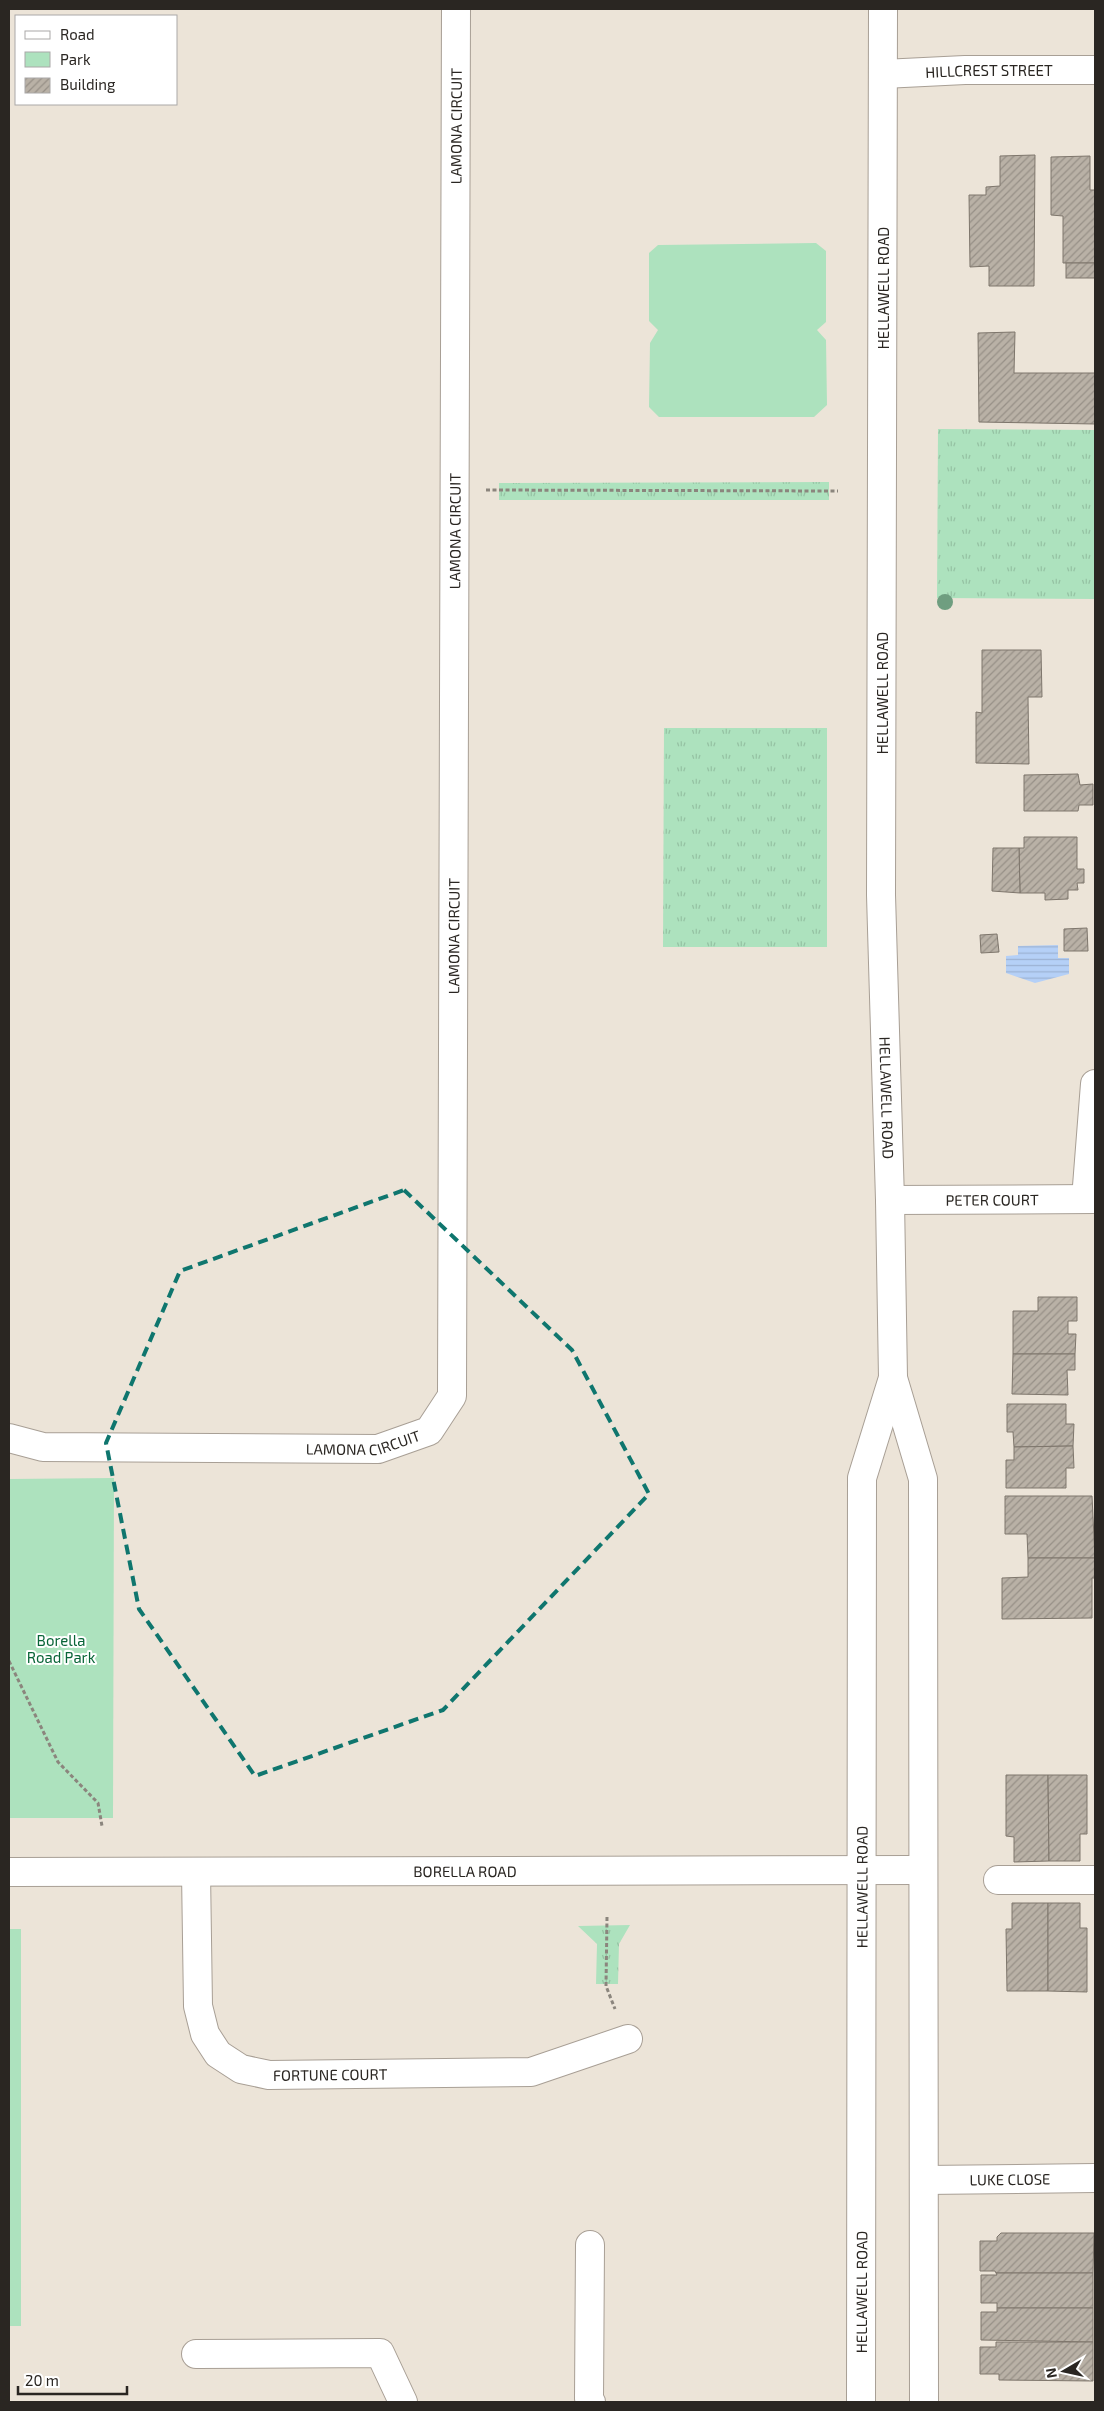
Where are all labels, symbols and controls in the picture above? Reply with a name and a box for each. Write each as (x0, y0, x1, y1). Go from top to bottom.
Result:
legend (15, 15, 178, 105)
text: Road (60, 25, 95, 43)
text: Park (60, 50, 91, 68)
street label: HILLCREST STREET (925, 61, 1053, 81)
street label: LAMONA CIRCUIT (446, 68, 465, 184)
text: Building (60, 75, 116, 93)
street label: HELLAWELL ROAD (874, 227, 892, 349)
street label: LAMONA CIRCUIT (445, 473, 464, 589)
street label: HELLAWELL ROAD (873, 632, 891, 754)
street label: LAMONA CIRCUIT (444, 878, 462, 994)
street label: HELLAWELL ROAD (876, 1036, 898, 1159)
street label: PETER COURT (945, 1190, 1039, 1209)
street label: LAMONA CIRCUIT (306, 1426, 423, 1458)
park label: Borella Road Park (27, 1631, 96, 1666)
street label: HELLAWELL ROAD (852, 1826, 871, 1948)
street label: BORELLA ROAD (413, 1862, 517, 1880)
street label: FORTUNE COURT (273, 2065, 388, 2084)
street label: LUKE CLOSE (969, 2170, 1051, 2188)
street label: HELLAWELL ROAD (852, 2231, 870, 2353)
north arrow (1039, 2346, 1089, 2396)
scale bar (18, 2364, 126, 2396)
text: N (1041, 2367, 1060, 2379)
text: 20 m (25, 2371, 59, 2389)

